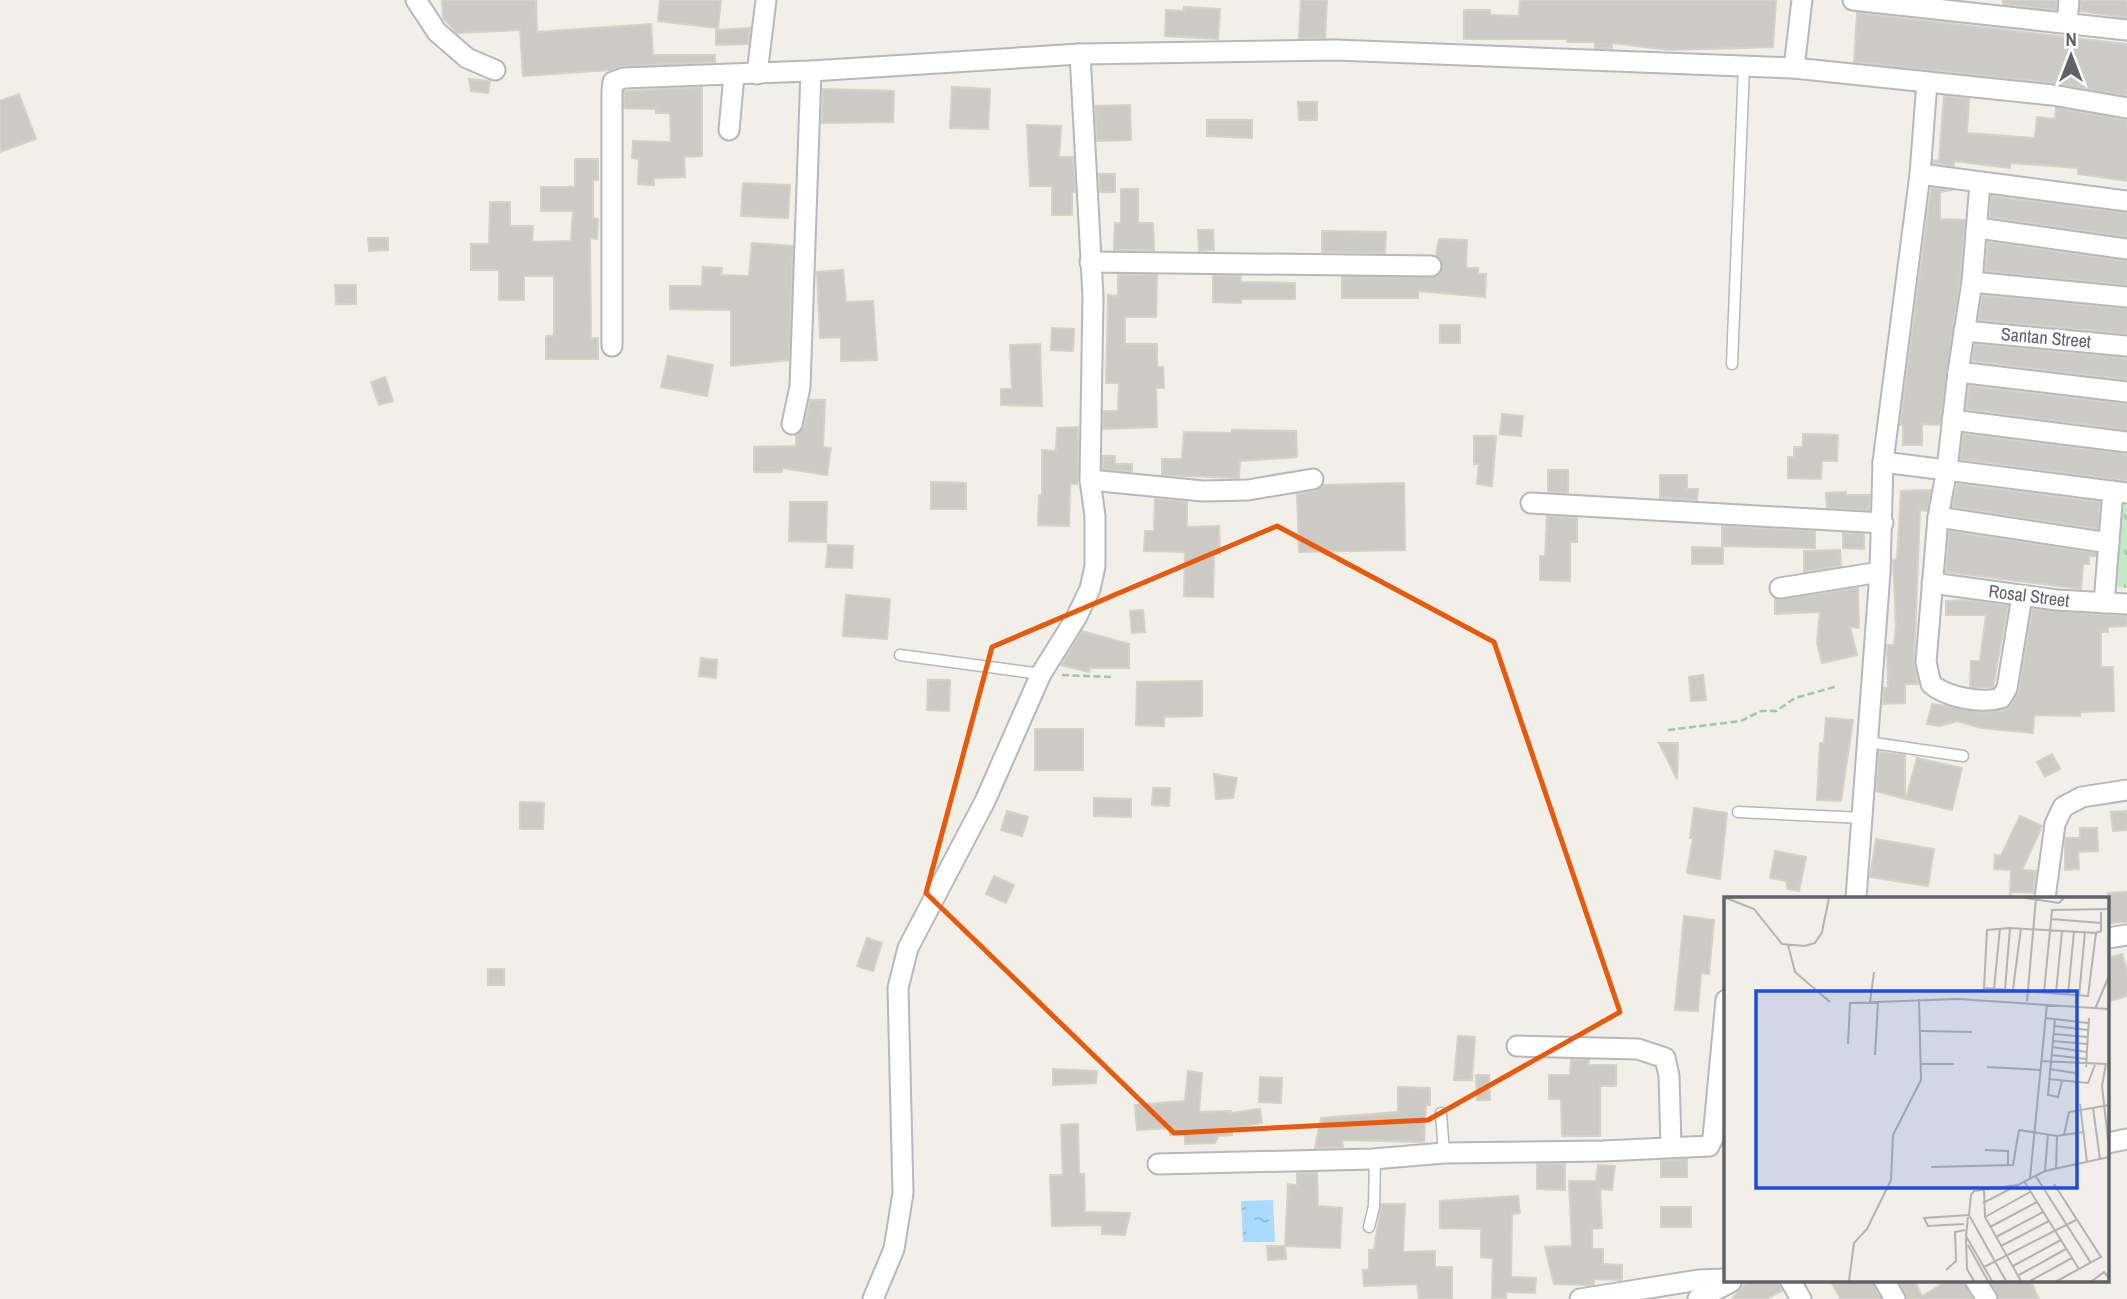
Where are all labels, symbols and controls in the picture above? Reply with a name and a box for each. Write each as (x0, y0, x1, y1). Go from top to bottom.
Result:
north arrow (2036, 21, 2106, 91)
text: N (2065, 26, 2077, 52)
street label: Santan Street (2000, 321, 2092, 354)
street label: Rosal Street (1987, 578, 2071, 613)
inset map (1724, 897, 2110, 1282)

